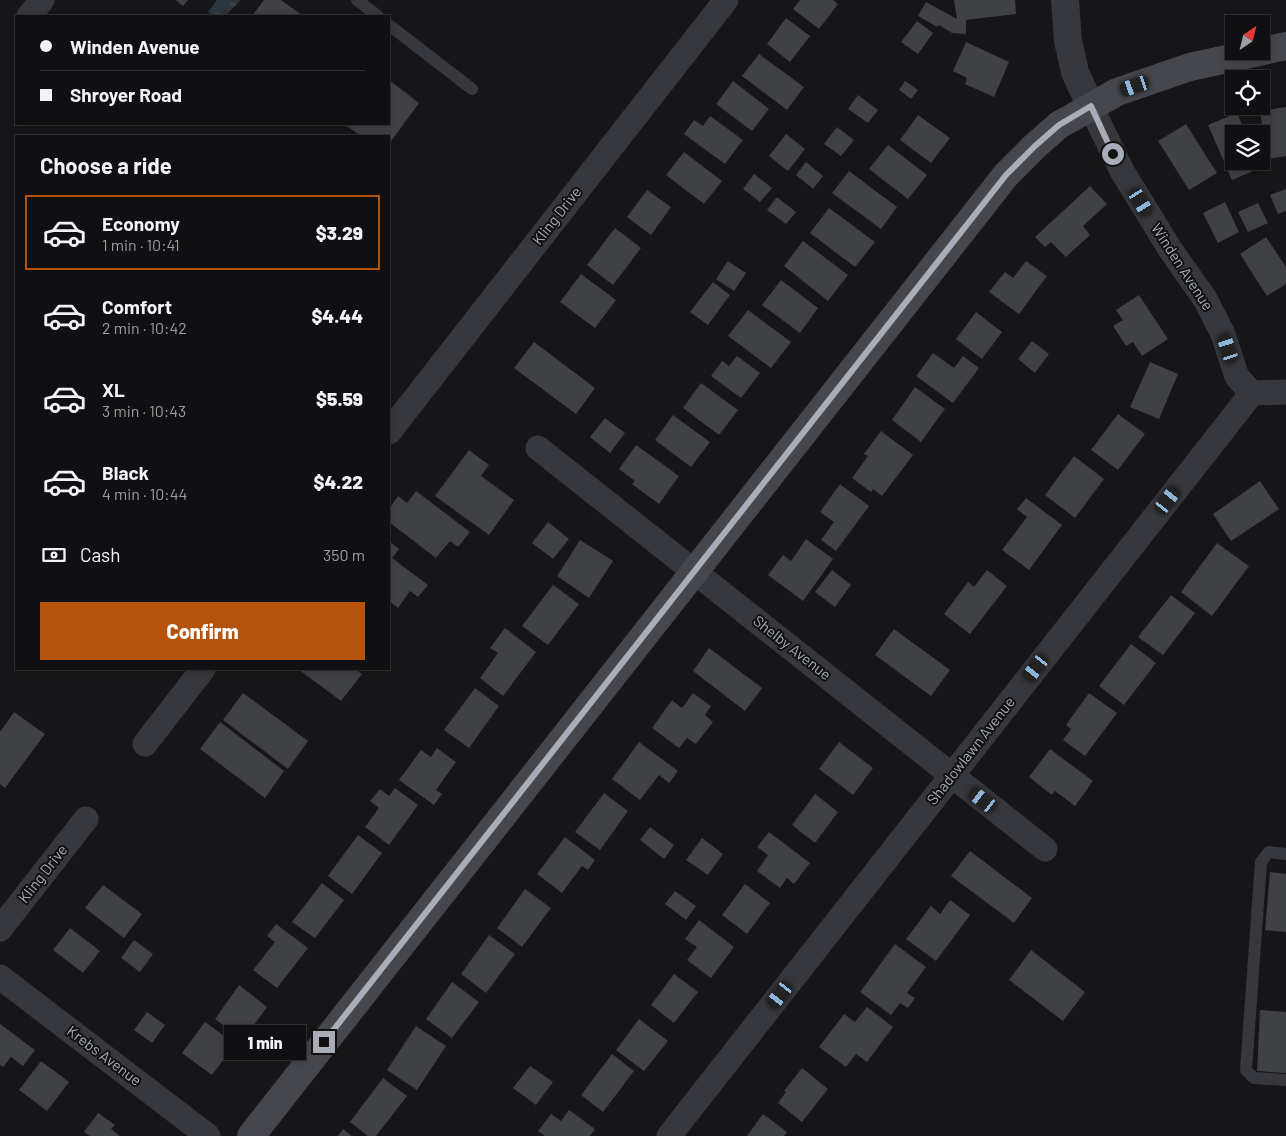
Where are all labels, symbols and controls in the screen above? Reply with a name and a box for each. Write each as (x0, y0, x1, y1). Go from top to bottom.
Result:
north arrow (1225, 15, 1270, 60)
map controls (1225, 15, 1270, 170)
text: Winden Avenue (70, 35, 200, 58)
button: locate (1225, 70, 1270, 115)
car (1118, 74, 1151, 98)
text: Shroyer Road (70, 83, 182, 106)
button: layers (1225, 125, 1270, 170)
route start (1102, 143, 1124, 165)
text: Choose a ride (40, 152, 172, 178)
street label: Kling Drive (528, 183, 585, 248)
car (1126, 185, 1155, 219)
icon: car (42, 210, 87, 255)
text: Economy (102, 212, 180, 235)
street label: Winden Avenue (1148, 220, 1218, 313)
text: $3.29 (316, 221, 363, 244)
text: 1 min · 10:41 (102, 235, 180, 254)
icon: car (42, 293, 87, 338)
text: Comfort (102, 295, 172, 318)
text: $4.44 (311, 304, 363, 327)
text: 2 min · 10:42 (102, 318, 187, 337)
car (1216, 331, 1239, 365)
icon: car (42, 376, 87, 421)
text: XL (102, 378, 125, 401)
text: $5.59 (316, 387, 363, 410)
text: 3 min · 10:43 (102, 401, 186, 420)
icon: car (42, 459, 87, 504)
text: Black (102, 461, 149, 484)
text: $4.22 (314, 470, 363, 493)
text: 4 min · 10:44 (102, 484, 187, 503)
car (1152, 484, 1183, 516)
icon: cash (40, 541, 68, 569)
text: Cash (80, 543, 121, 566)
text: 350 m (323, 545, 365, 564)
button: Confirm (40, 602, 365, 660)
street label: Shelby Avenue (750, 611, 835, 683)
car (1020, 652, 1051, 684)
street label: Shadowlawn Avenue (922, 693, 1018, 808)
car (966, 785, 999, 815)
street label: Kling Drive (14, 841, 71, 906)
car (764, 979, 795, 1011)
street label: Krebs Avenue (64, 1021, 145, 1089)
callout: 1 min (224, 1024, 306, 1060)
route end (313, 1031, 335, 1053)
text: 1 min (247, 1033, 283, 1052)

